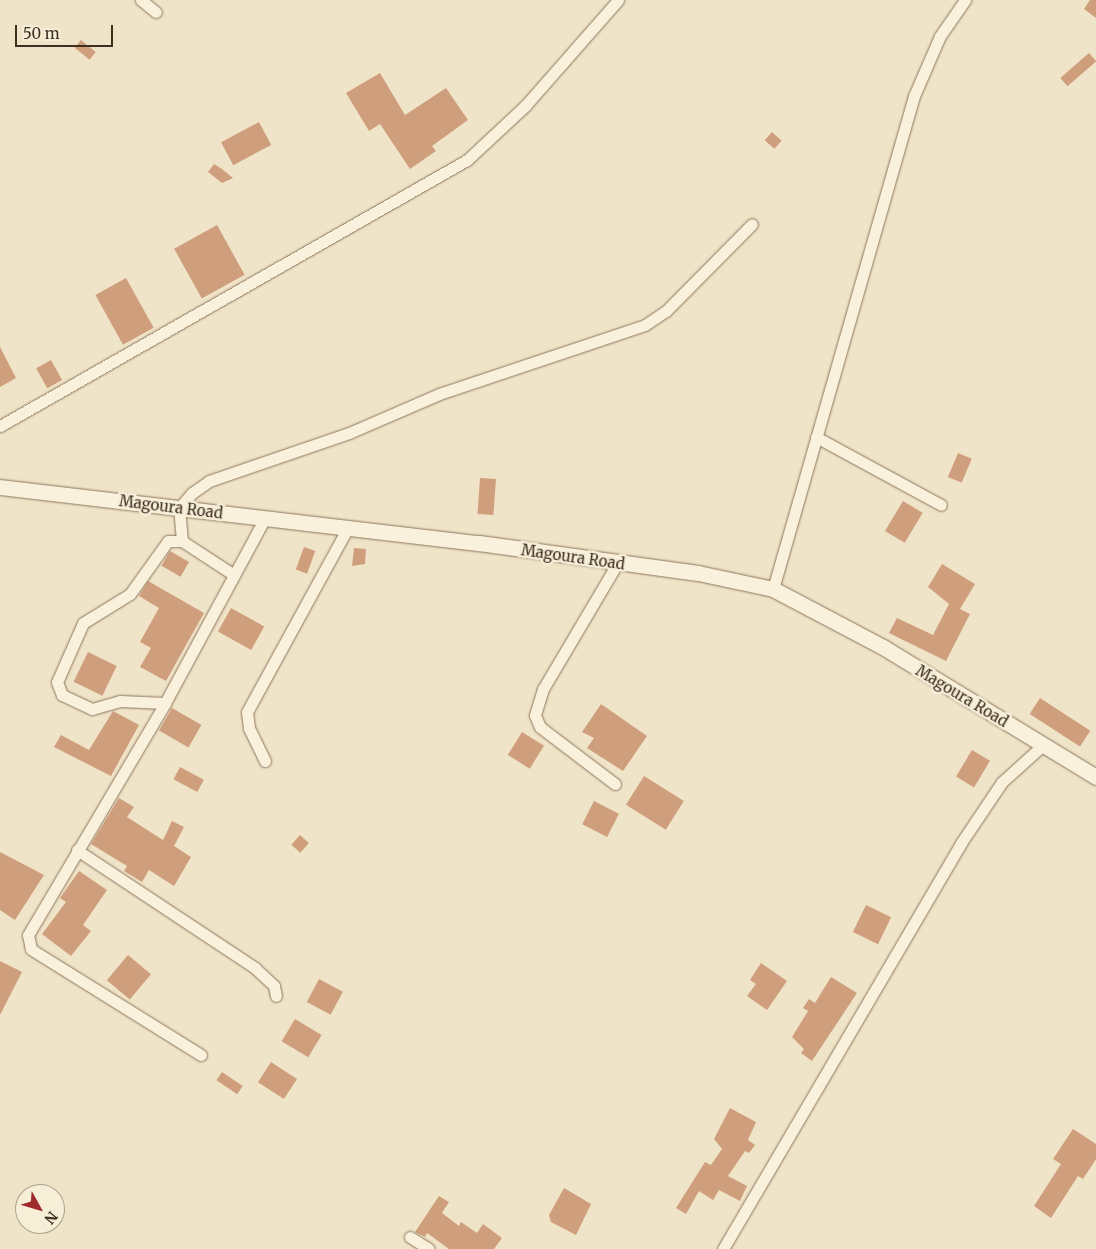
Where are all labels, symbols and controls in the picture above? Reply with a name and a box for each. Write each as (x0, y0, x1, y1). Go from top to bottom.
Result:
scale bar (18, 15, 115, 47)
text: 50 m (23, 24, 60, 43)
street label: Magoura Road (118, 492, 224, 522)
street label: Magoura Road (520, 541, 626, 573)
street label: Magoura Road (913, 661, 1011, 731)
north arrow (15, 1184, 65, 1234)
text: N (40, 1208, 61, 1228)

